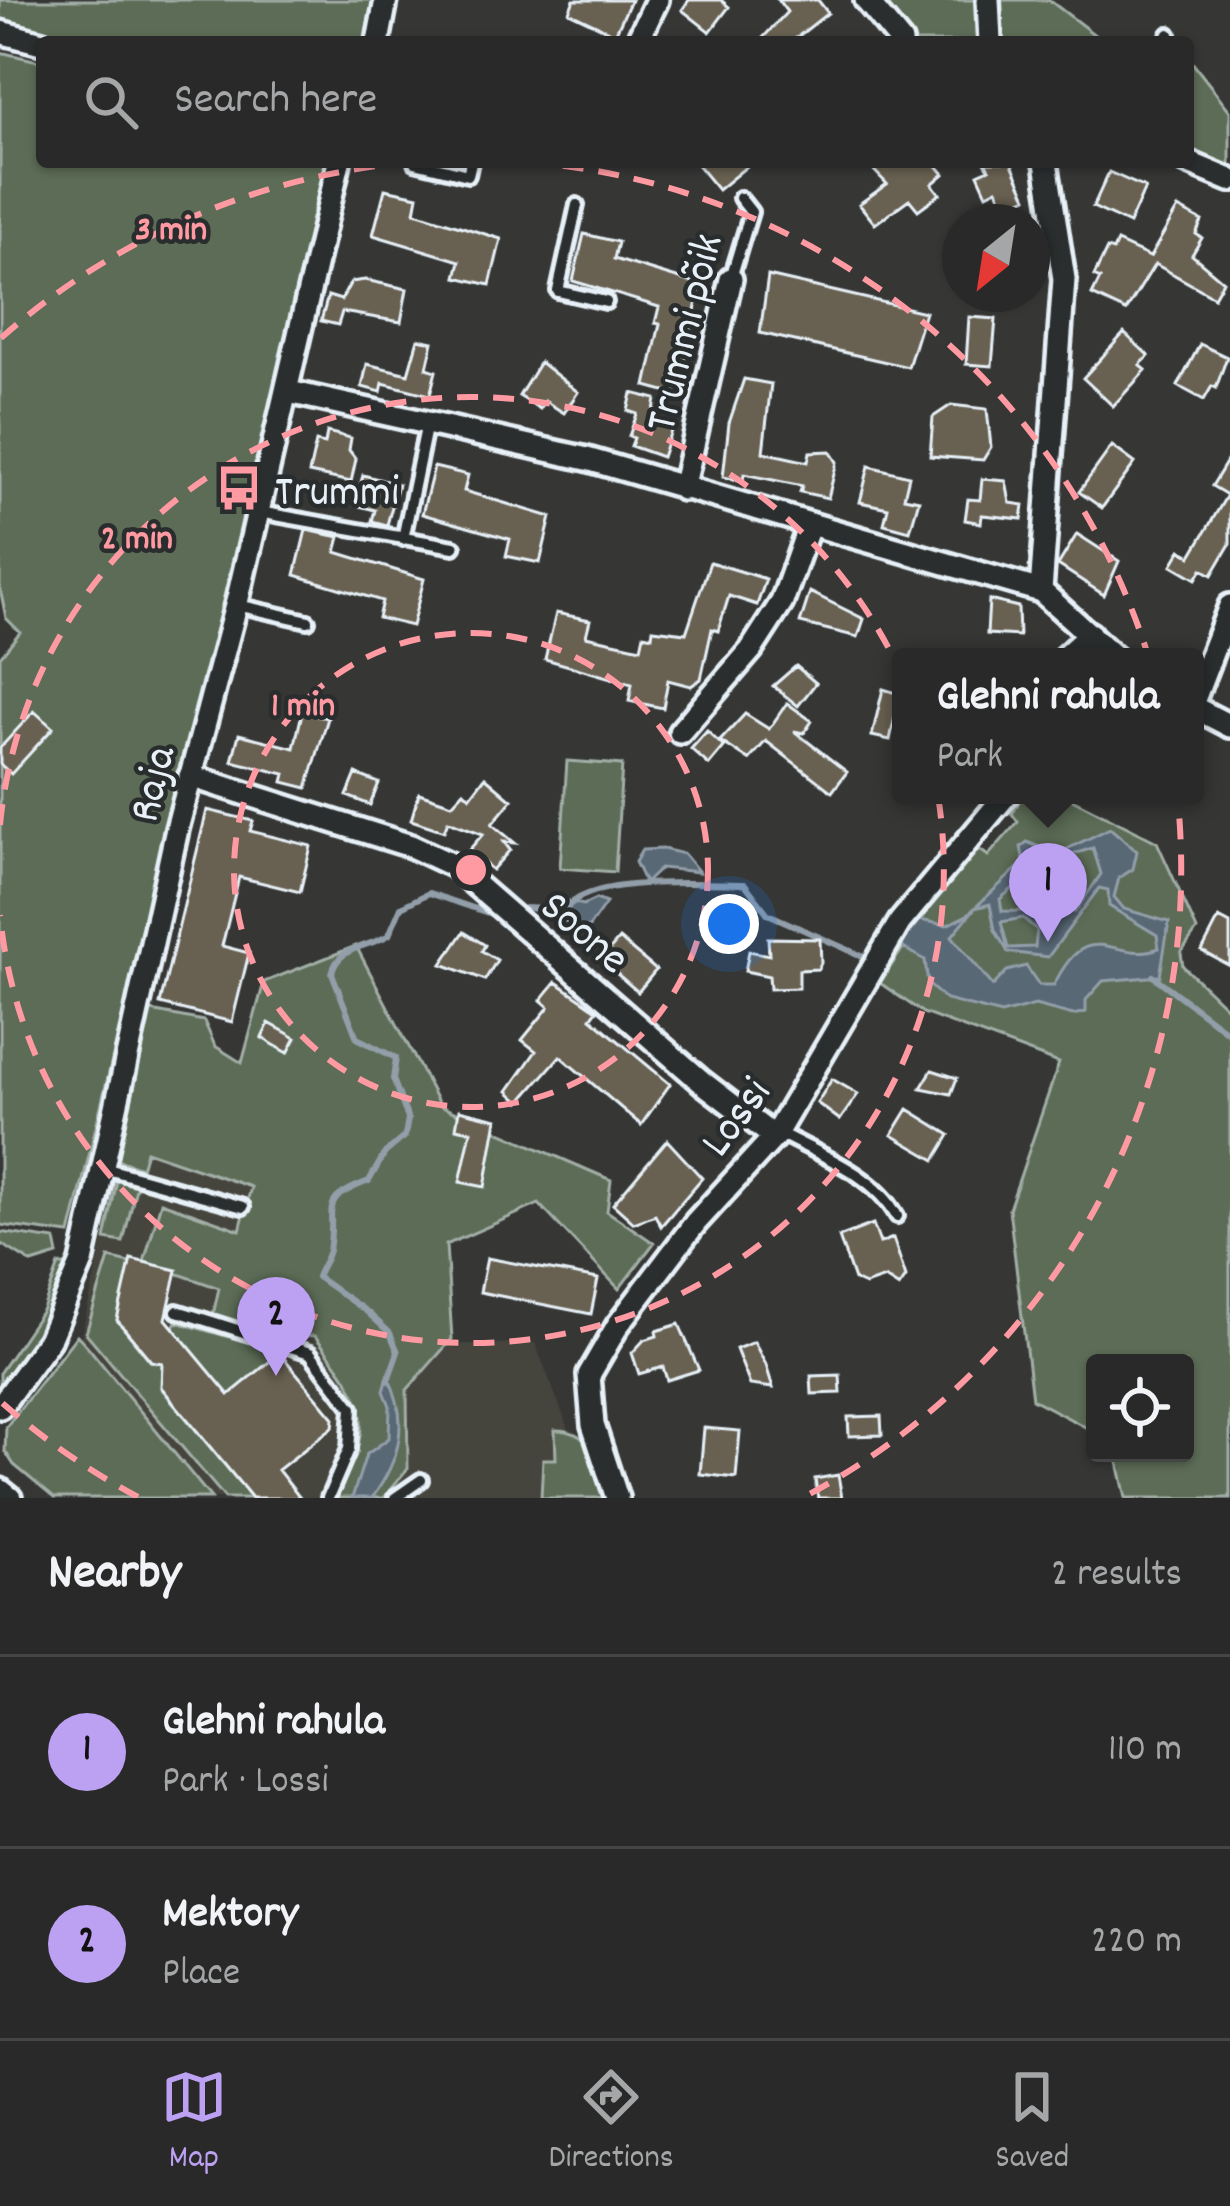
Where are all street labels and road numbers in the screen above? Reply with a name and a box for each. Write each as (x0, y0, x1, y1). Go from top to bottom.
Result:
street label: Trummi põik (632, 228, 743, 439)
street label: Raja (116, 739, 196, 829)
street label: Soone (523, 878, 641, 992)
street label: Lossi (688, 1066, 790, 1172)

